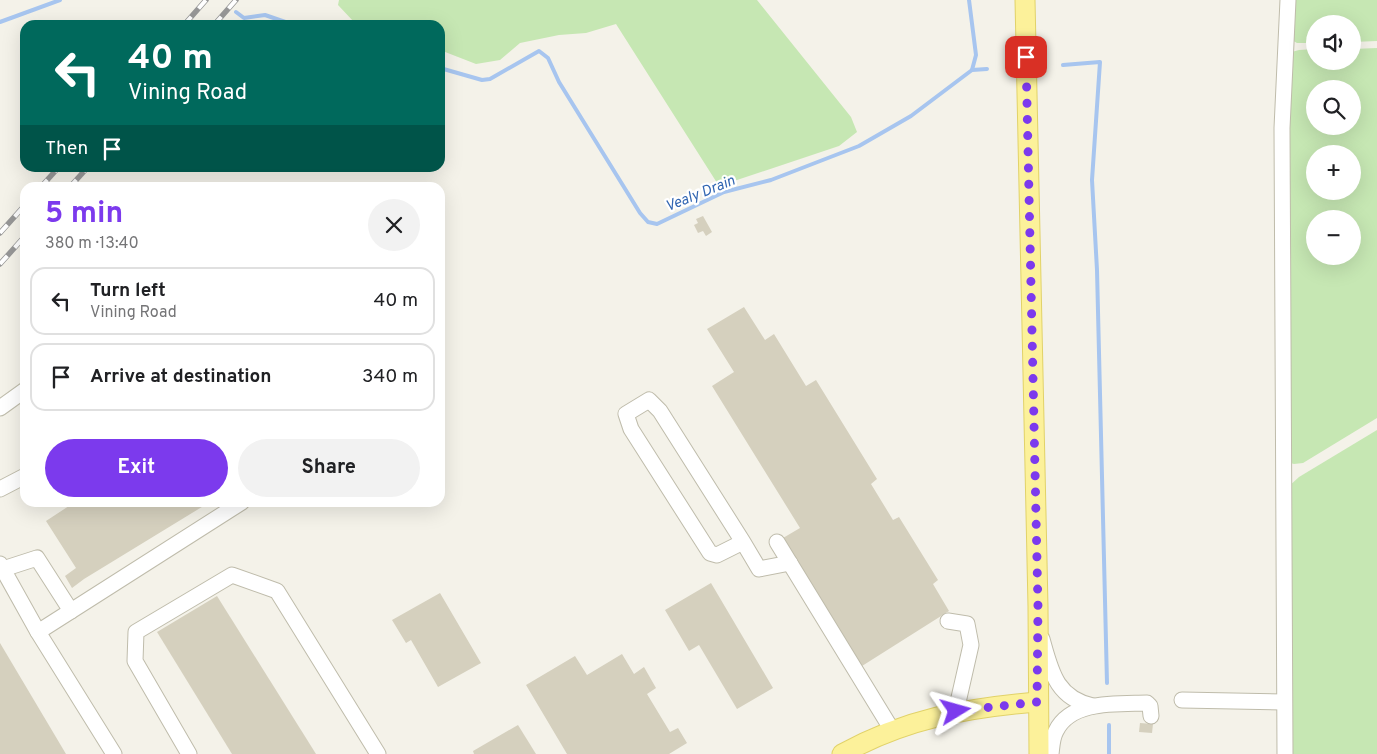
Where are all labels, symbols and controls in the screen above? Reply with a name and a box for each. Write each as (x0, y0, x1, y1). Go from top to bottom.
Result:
map controls (1306, 15, 1361, 265)
button: sound (1306, 15, 1361, 70)
pin (1005, 36, 1047, 78)
text: 40 m (128, 37, 213, 81)
icon: left (45, 40, 110, 105)
icon: arrive (1012, 43, 1040, 71)
text: Vining Road (128, 80, 247, 107)
button: search (1306, 80, 1361, 135)
icon: arrive (98, 135, 126, 163)
text: Then (45, 137, 88, 161)
button: + (1306, 145, 1361, 200)
water label: Vealy Drain (663, 172, 738, 217)
text: 5 min (45, 196, 123, 233)
button: close (368, 199, 420, 251)
button: − (1306, 210, 1361, 265)
text: 380 m · 13:40 (45, 234, 139, 254)
text: Turn left (90, 279, 166, 303)
icon: left (47, 287, 75, 315)
text: 40 m (373, 289, 418, 313)
text: Vining Road (90, 303, 177, 323)
icon: arrive (47, 363, 75, 391)
text: Arrive at destination (90, 365, 271, 389)
text: 340 m (362, 365, 418, 389)
button: Exit (45, 439, 228, 497)
button: Share (238, 439, 420, 497)
position arrow (929, 684, 981, 736)

